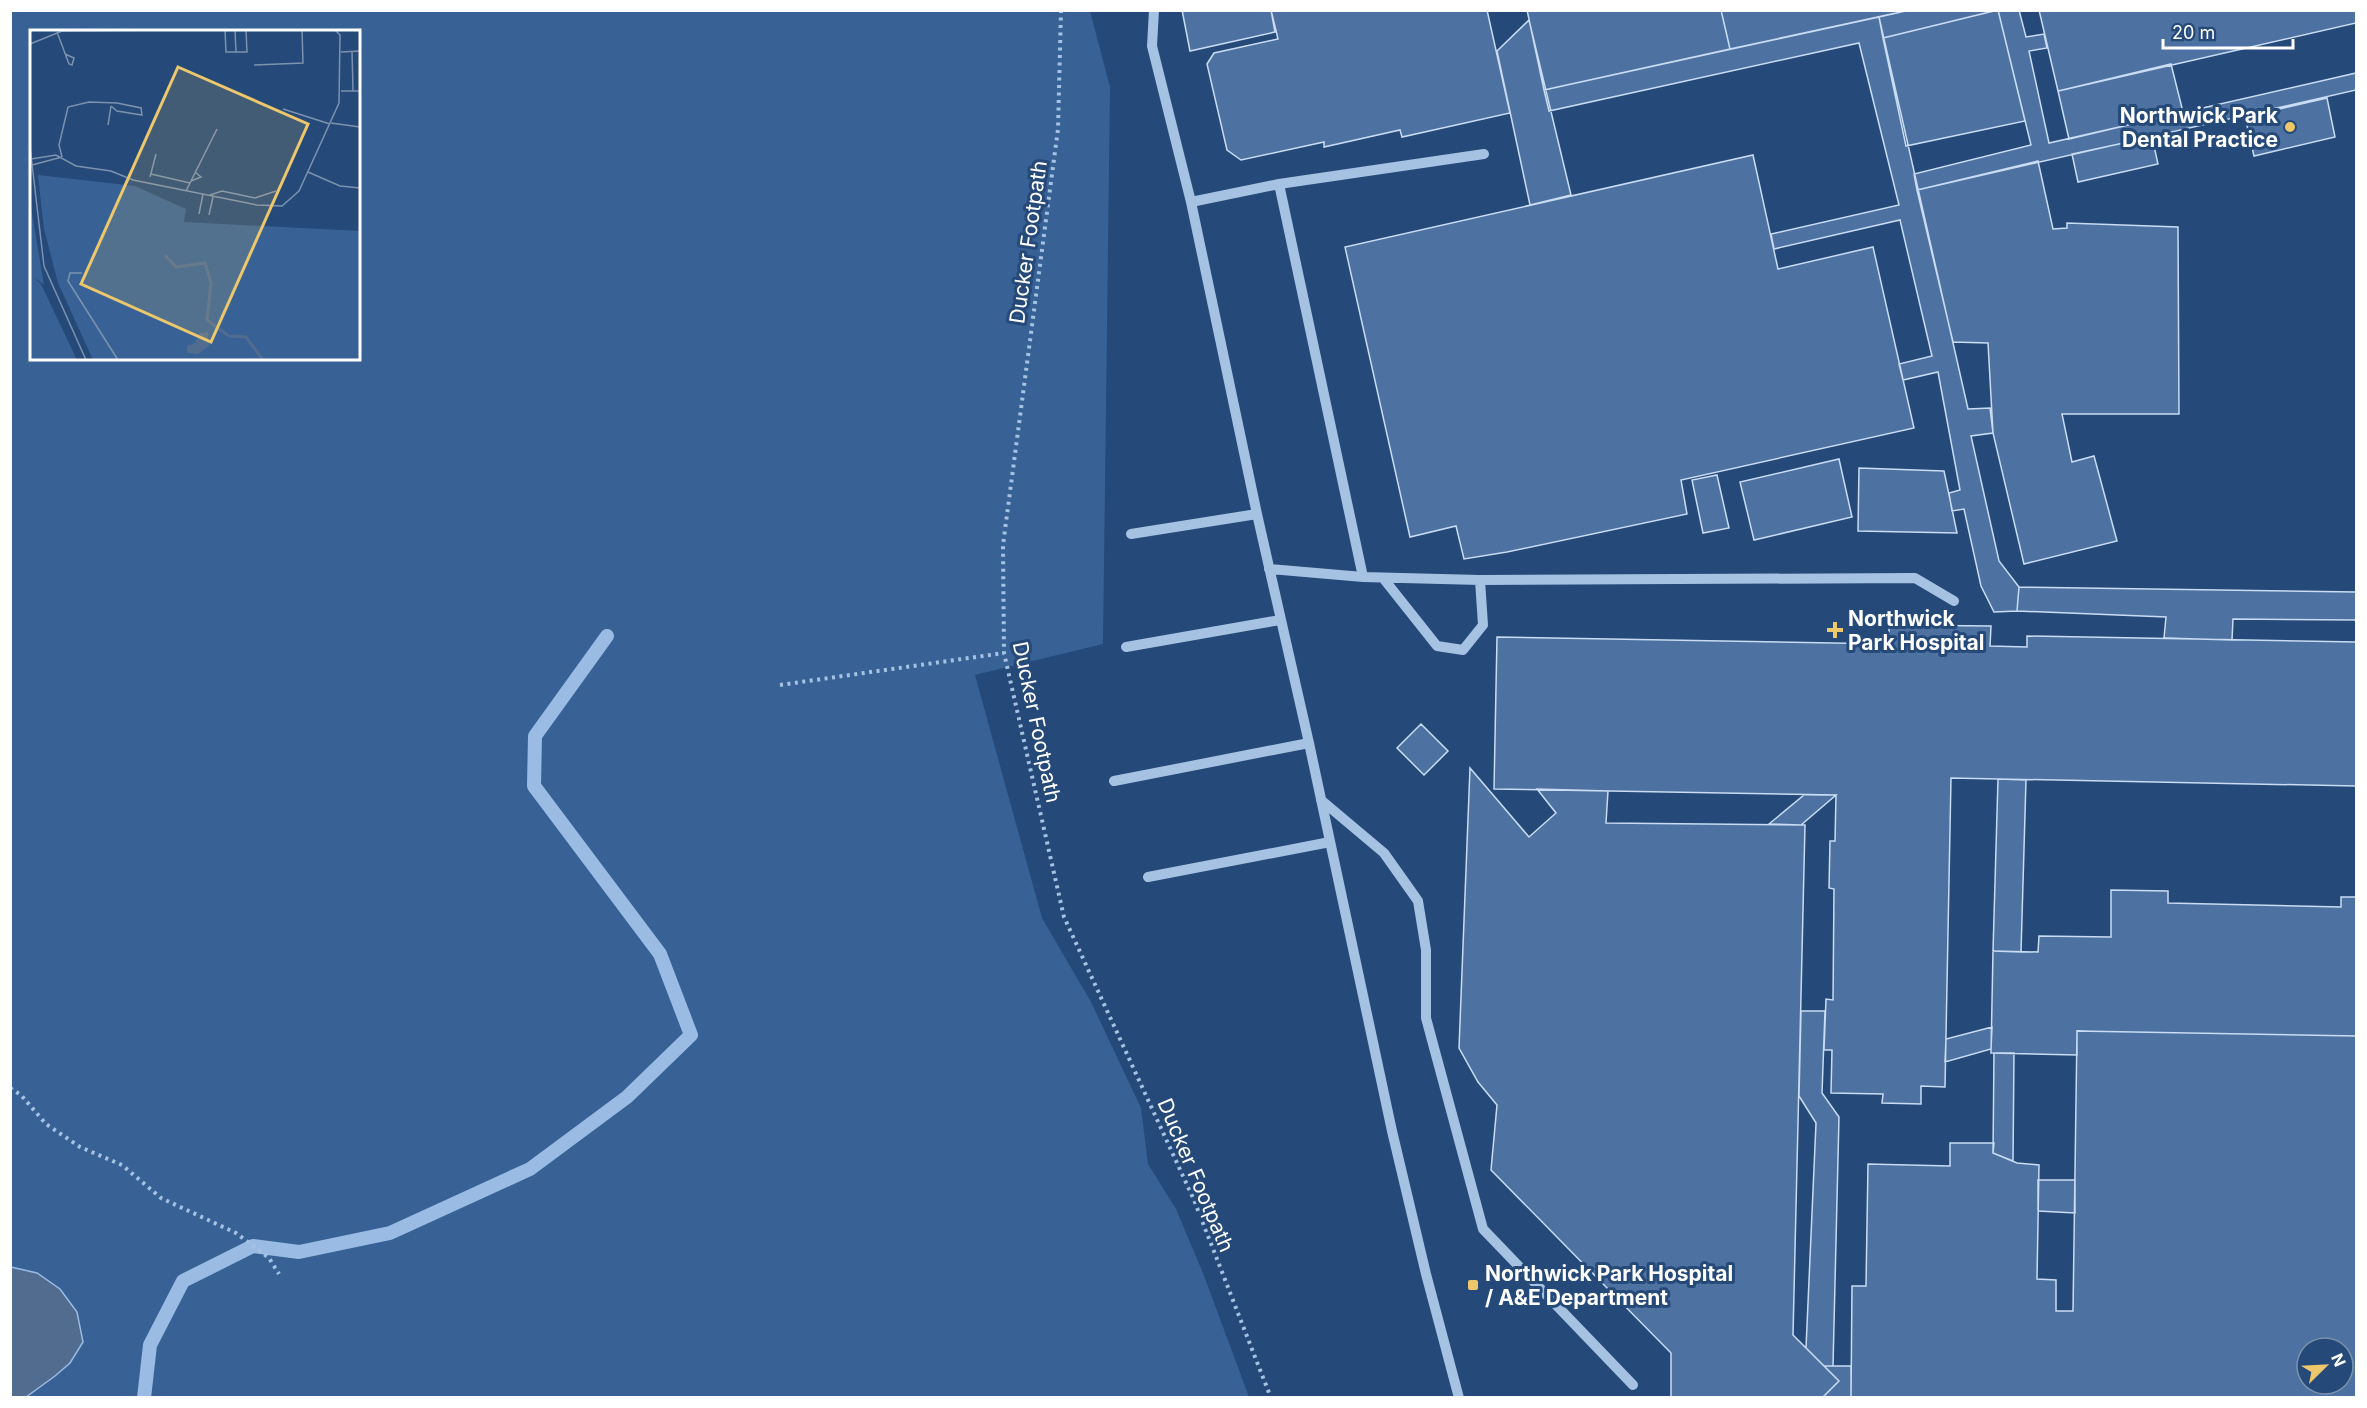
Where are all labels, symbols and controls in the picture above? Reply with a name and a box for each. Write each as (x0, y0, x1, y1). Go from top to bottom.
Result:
scale bar (2163, 12, 2294, 50)
text: 20 m (2172, 22, 2215, 43)
inset map (30, 30, 360, 360)
place label: Northwick Park Dental Practice (2120, 103, 2279, 152)
marker: Northwick Park Dental Practice (2283, 120, 2297, 134)
street label: Ducker Footpath (1004, 159, 1052, 325)
place label: Northwick Park Hospital (1848, 606, 1985, 655)
marker: Northwick Park Hospital (1826, 621, 1844, 639)
street label: Ducker Footpath (1008, 639, 1066, 805)
street label: Ducker Footpath (1152, 1094, 1240, 1256)
place label: Northwick Park Hospital / A&E Department (1485, 1261, 1733, 1310)
marker: Northwick Park Hospital / A&E Department (1466, 1278, 1480, 1292)
north arrow (2295, 1336, 2355, 1396)
text: N (2327, 1350, 2350, 1370)

